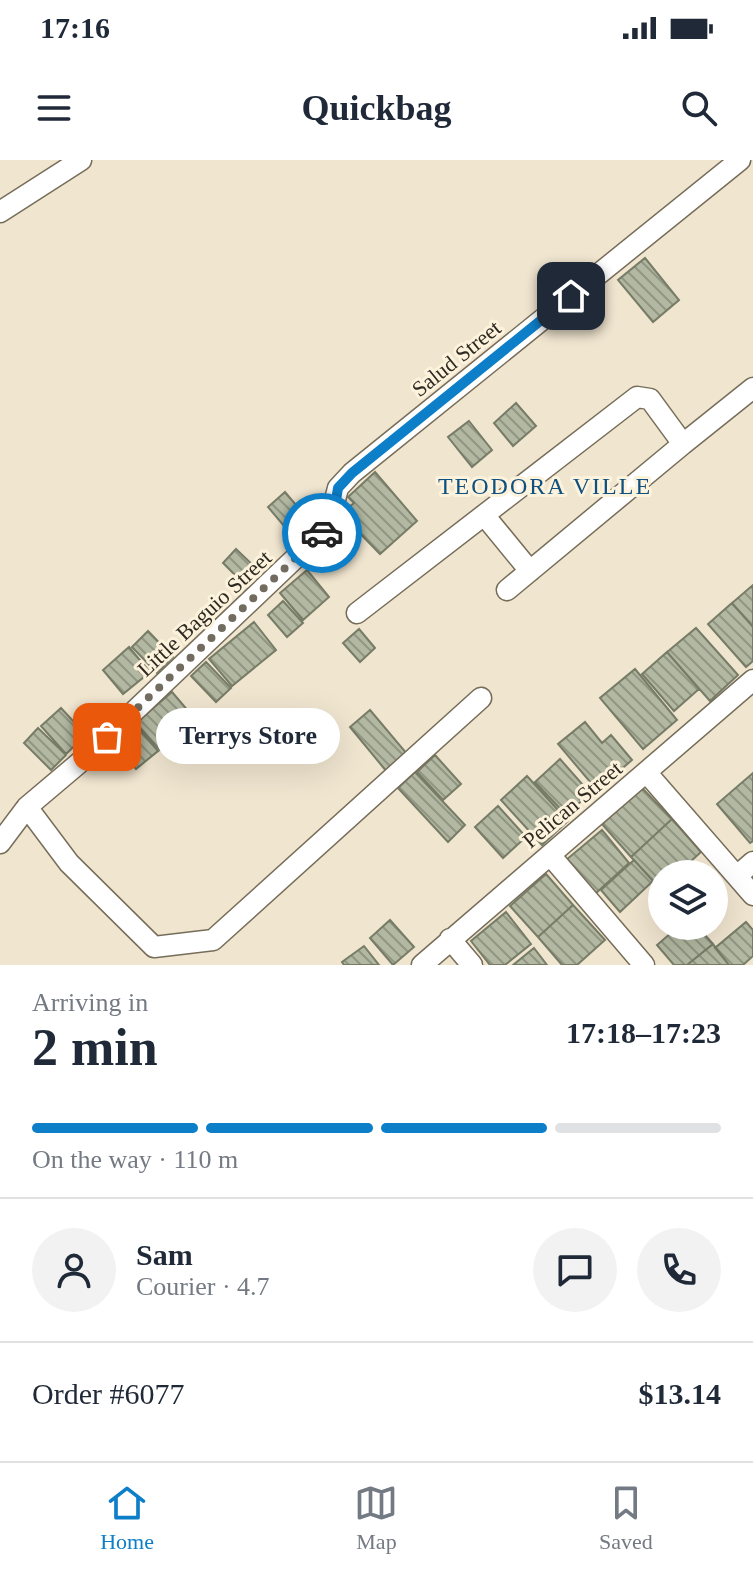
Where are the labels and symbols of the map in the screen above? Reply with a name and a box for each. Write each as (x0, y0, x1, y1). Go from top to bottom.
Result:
pin (537, 262, 605, 330)
street label: Salud Street (407, 315, 506, 402)
district label: TEODORA VILLE (438, 473, 652, 499)
courier (282, 493, 362, 573)
street label: Little Baguio Street (132, 545, 276, 682)
pin (73, 703, 141, 771)
callout: Terrys Store (155, 709, 339, 765)
street label: Pelican Street (518, 756, 627, 853)

